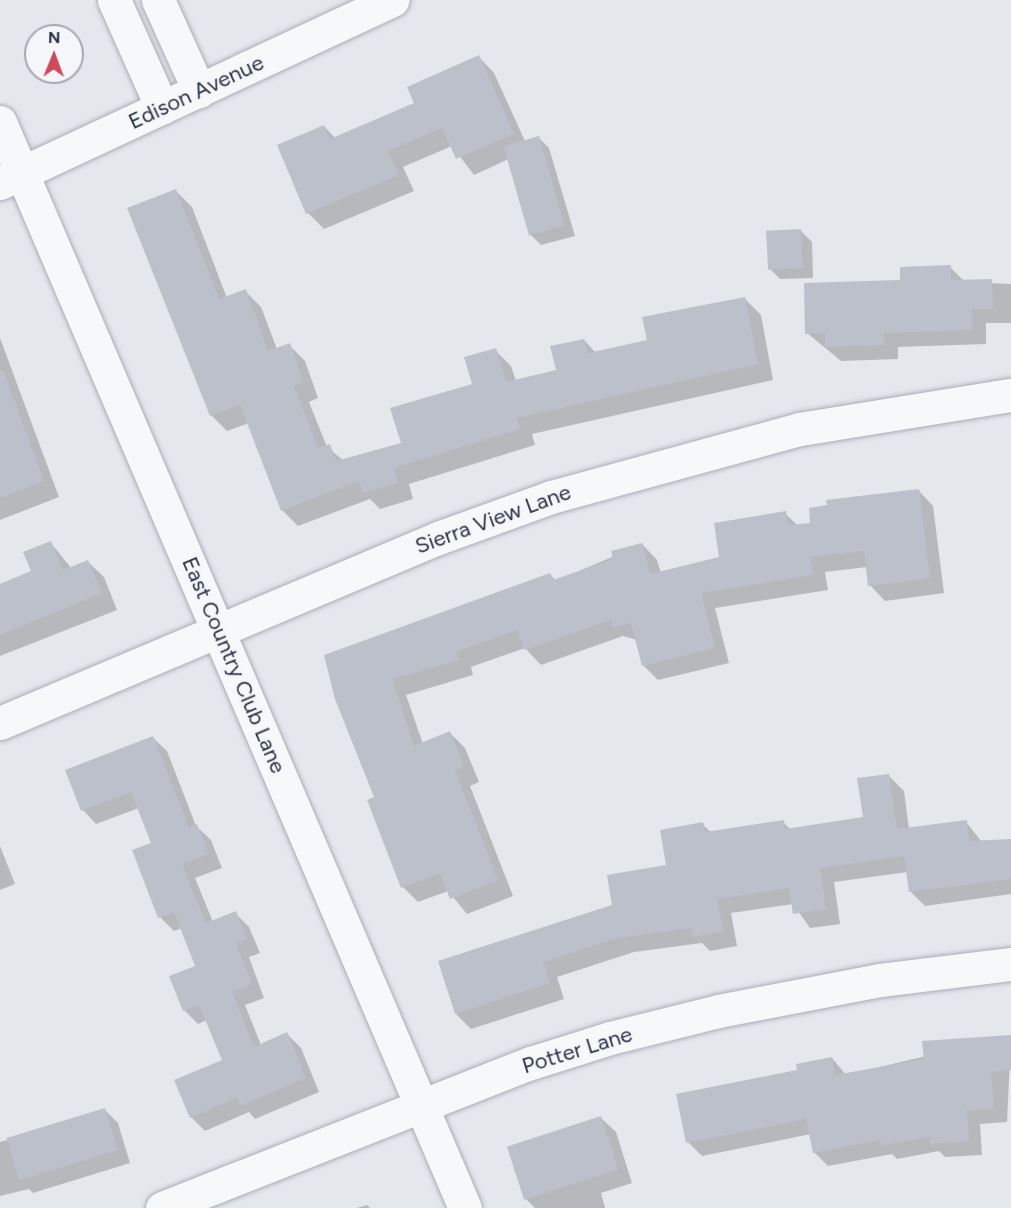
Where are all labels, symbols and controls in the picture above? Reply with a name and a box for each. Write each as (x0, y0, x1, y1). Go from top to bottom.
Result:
north arrow (24, 24, 84, 84)
text: N (48, 28, 61, 47)
street label: Edison Avenue (124, 49, 268, 135)
street label: Sierra View Lane (412, 479, 574, 559)
street label: East Country Club Lane (176, 553, 292, 777)
street label: Potter Lane (519, 1021, 635, 1079)

